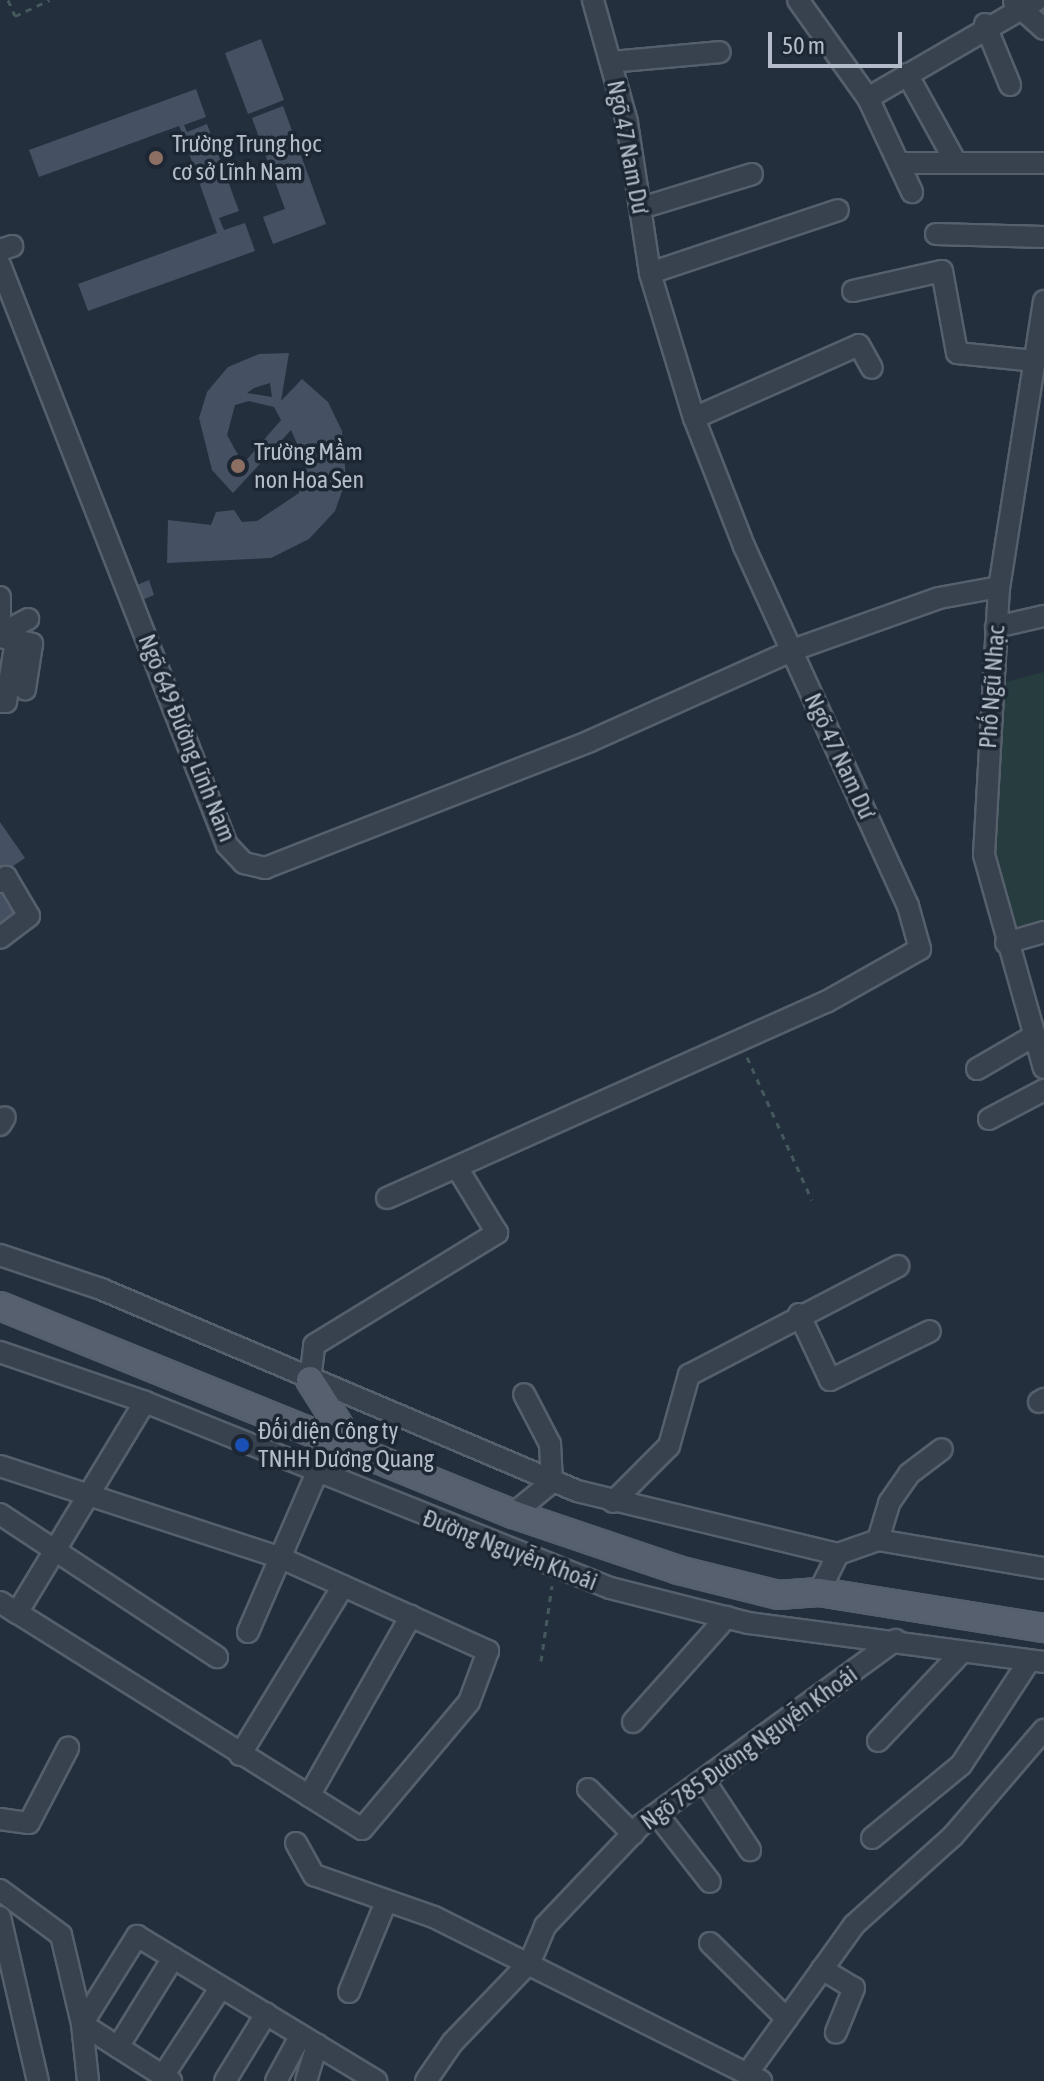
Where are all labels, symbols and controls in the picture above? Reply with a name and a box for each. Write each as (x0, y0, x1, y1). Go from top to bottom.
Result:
scale bar (772, 16, 906, 66)
text: 50 m (782, 32, 825, 59)
street label: Ngõ 47 Nam Dư (601, 78, 655, 216)
place label: Trường Trung học cơ sở Lĩnh Nam (172, 130, 321, 186)
marker: Trường Trung học cơ sở Lĩnh Nam (147, 149, 165, 167)
place label: Trường Mầm non Hoa Sen (254, 438, 364, 494)
marker: Trường Mầm non Hoa Sen (229, 457, 247, 475)
street label: Phố Ngũ Nhạc (973, 625, 1011, 749)
street label: Ngõ 649 Đường Lĩnh Nam (132, 630, 242, 846)
street label: Ngõ 47 Nam Dư (798, 689, 882, 823)
place label: Đối diện Công ty TNHH Dương Quang (258, 1417, 434, 1473)
marker: Đối diện Công ty TNHH Dương Quang (233, 1436, 251, 1454)
street label: Đường Nguyễn Khoái (419, 1504, 601, 1596)
street label: Ngõ 785 Đường Nguyễn Khoái (635, 1660, 863, 1836)

